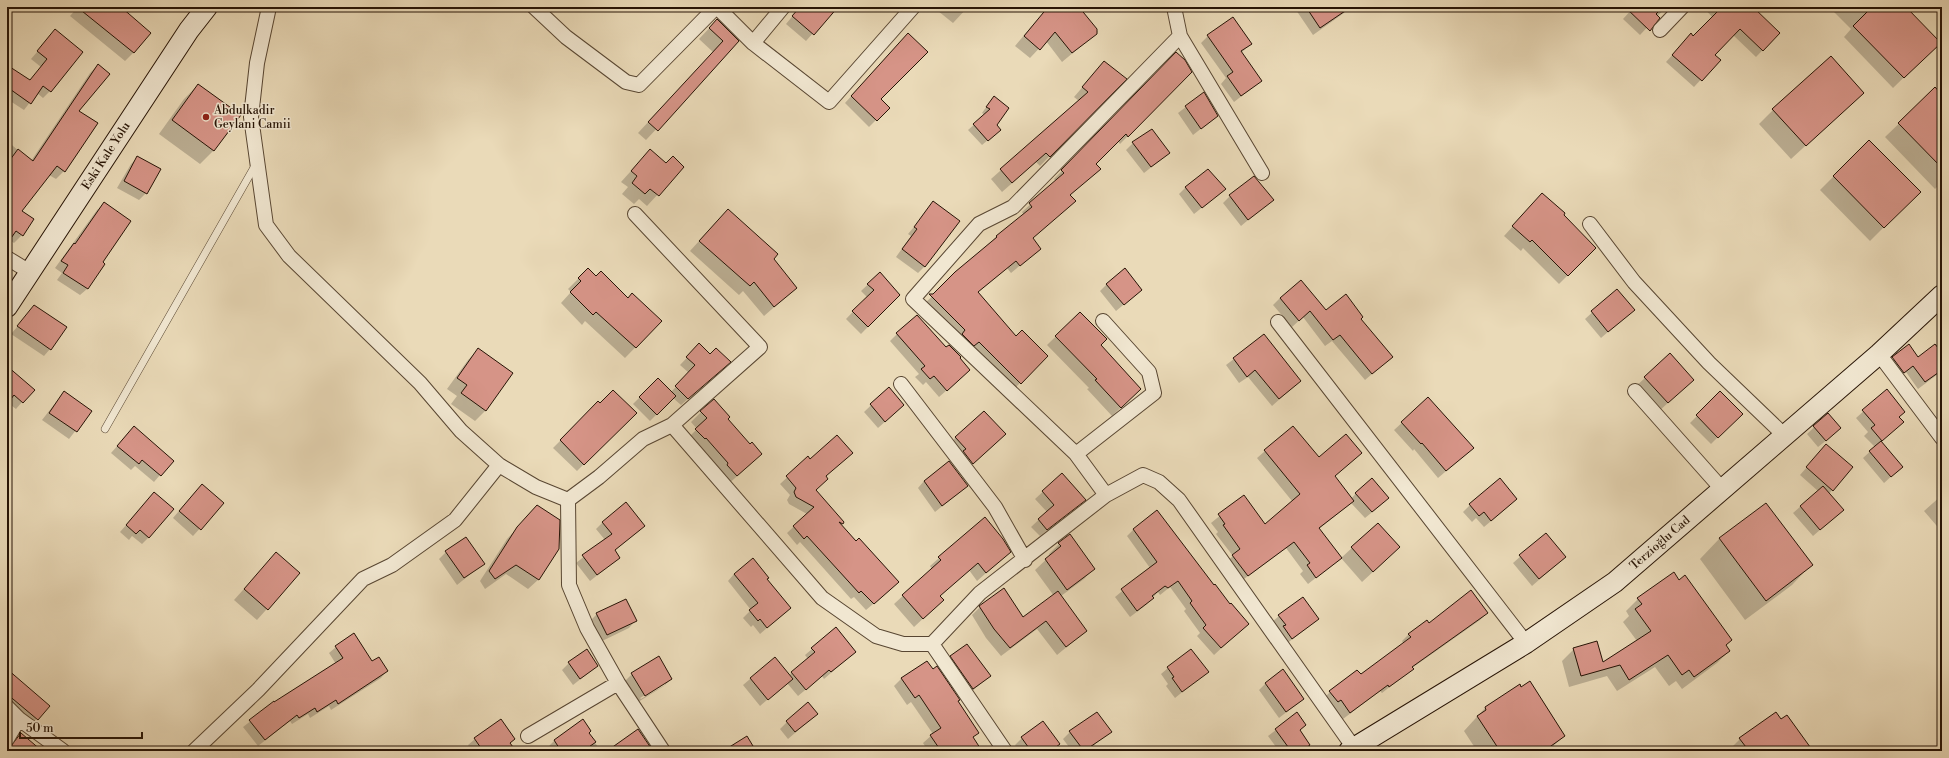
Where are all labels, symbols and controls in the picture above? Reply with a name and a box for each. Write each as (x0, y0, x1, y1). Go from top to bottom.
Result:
place label: Abdulkadir Geylani Camii (213, 103, 291, 132)
marker: Abdulkadir Geylani Camii (201, 112, 211, 122)
street label: Eski Kale Yolu (79, 119, 134, 193)
street label: Terzioğlu Cad (1627, 513, 1693, 573)
scale bar (20, 714, 142, 740)
text: 50 m (26, 721, 54, 736)

